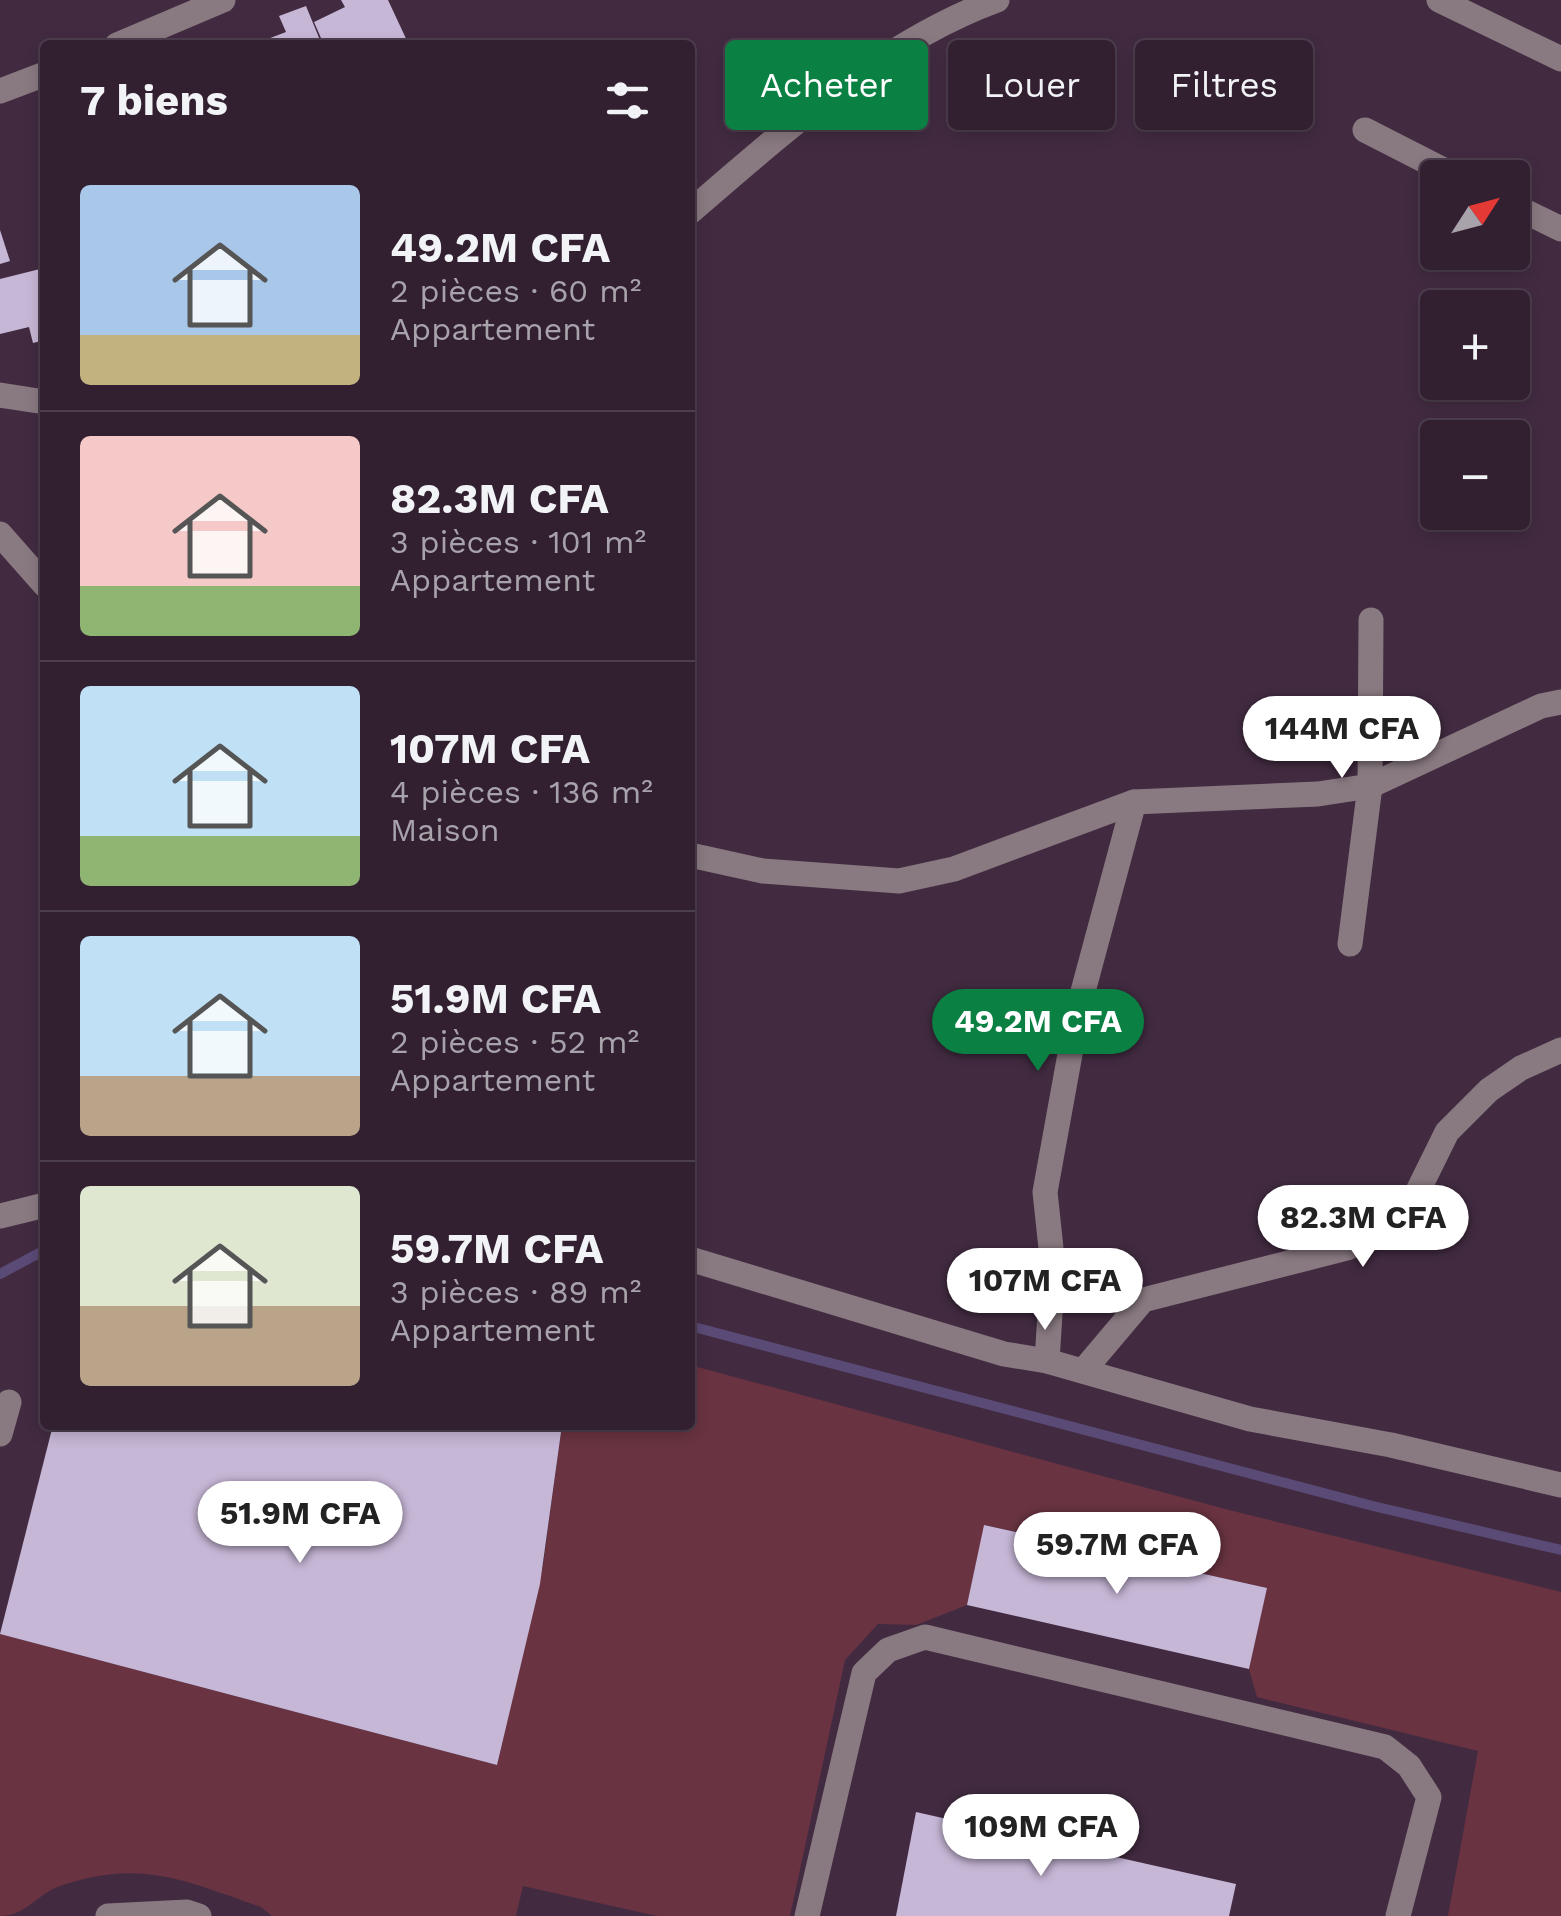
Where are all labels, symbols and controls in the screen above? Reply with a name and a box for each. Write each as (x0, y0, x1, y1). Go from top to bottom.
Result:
chip: Acheter (725, 40, 928, 130)
chip: Louer (948, 40, 1115, 130)
chip: Filtres (1135, 40, 1313, 130)
icon: filters (600, 73, 655, 128)
text: 7 biens (80, 76, 228, 125)
north arrow (1420, 160, 1530, 270)
map controls (1420, 160, 1530, 530)
text: 49.2M CFA (390, 223, 610, 272)
icon: home (160, 225, 280, 345)
text: 2 pièces · 60 m² (390, 272, 641, 310)
button: + (1420, 290, 1530, 400)
text: Appartement (390, 310, 595, 348)
button: − (1420, 420, 1530, 530)
text: 82.3M CFA (390, 474, 609, 523)
icon: home (160, 476, 280, 596)
text: 3 pièces · 101 m² (390, 523, 646, 561)
text: Appartement (390, 561, 595, 599)
pin: 144M CFA (1239, 696, 1445, 781)
text: 144M CFA (1265, 709, 1419, 747)
text: 107M CFA (390, 724, 590, 773)
icon: home (160, 726, 280, 846)
text: 4 pièces · 136 m² (390, 773, 653, 811)
text: Maison (390, 811, 500, 849)
text: 51.9M CFA (390, 974, 601, 1023)
icon: home (160, 976, 280, 1096)
pin: 49.2M CFA (924, 989, 1152, 1074)
text: 49.2M CFA (954, 1002, 1122, 1040)
text: 2 pièces · 52 m² (390, 1023, 639, 1061)
text: Appartement (390, 1061, 595, 1099)
pin: 82.3M CFA (1249, 1185, 1477, 1270)
text: 82.3M CFA (1280, 1198, 1446, 1236)
text: 59.7M CFA (390, 1224, 603, 1273)
icon: home (160, 1226, 280, 1346)
pin: 107M CFA (942, 1248, 1148, 1333)
text: 107M CFA (969, 1261, 1121, 1299)
text: 3 pièces · 89 m² (390, 1273, 641, 1311)
text: Appartement (390, 1311, 595, 1349)
pin: 51.9M CFA (186, 1481, 414, 1566)
text: 51.9M CFA (220, 1494, 380, 1532)
pin: 59.7M CFA (1003, 1512, 1231, 1597)
text: 59.7M CFA (1036, 1525, 1198, 1563)
pin: 109M CFA (938, 1794, 1144, 1879)
text: 109M CFA (964, 1807, 1118, 1845)

